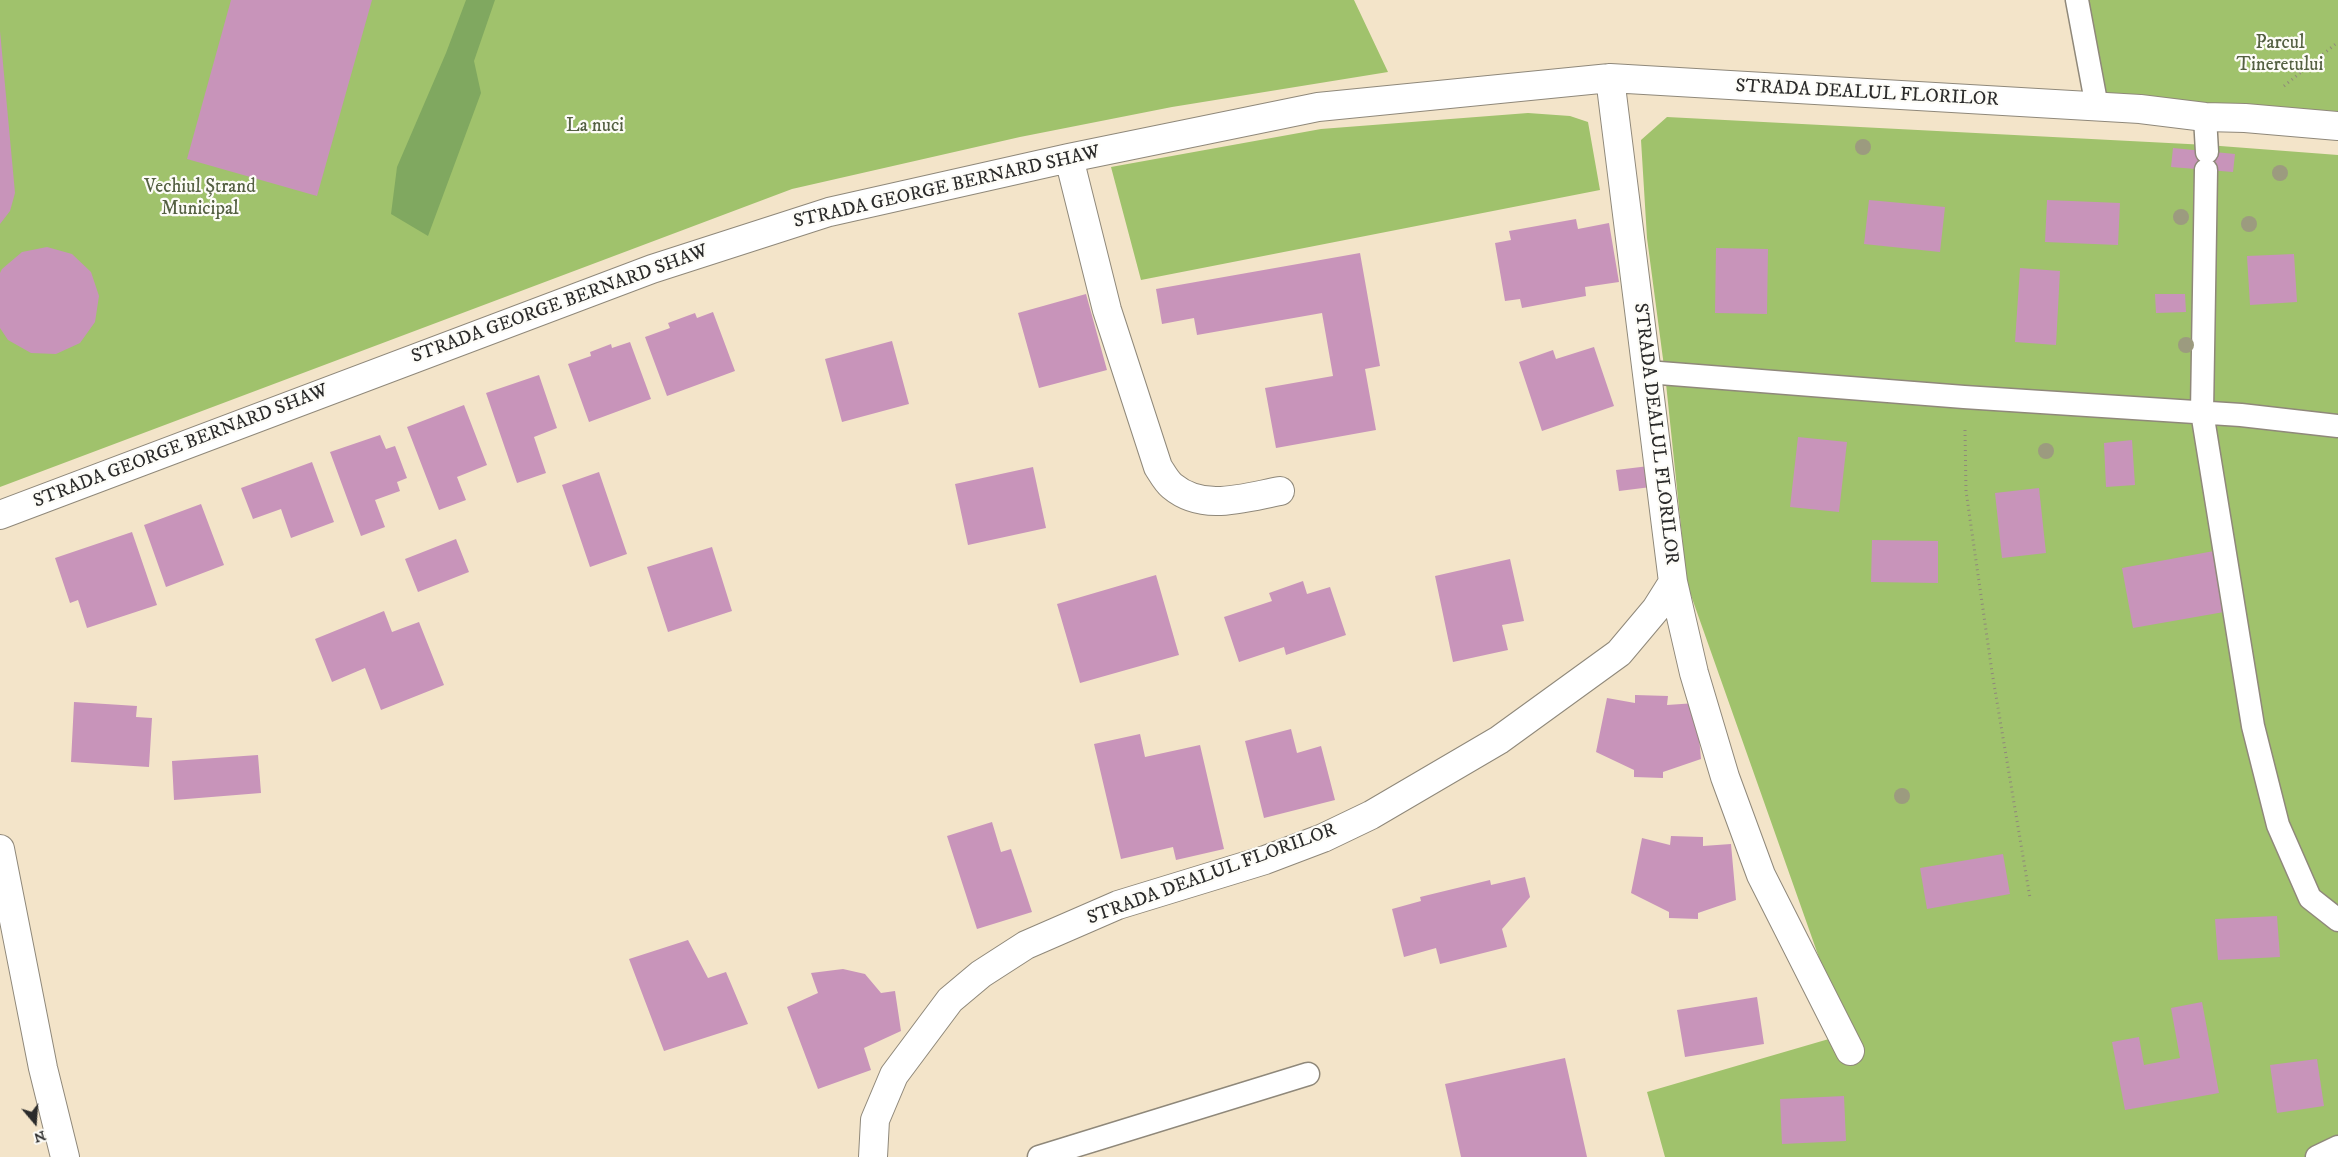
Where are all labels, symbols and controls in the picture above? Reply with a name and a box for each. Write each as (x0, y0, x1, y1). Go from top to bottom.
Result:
park label: Parcul Tineretului (2237, 33, 2323, 77)
street label: STRADA DEALUL FLORILOR (1735, 76, 1999, 112)
park label: La nuci (566, 116, 624, 138)
street label: STRADA GEORGE BERNARD SHAW (792, 142, 1102, 234)
park label: Vechiul Ștrand Municipal (144, 177, 256, 221)
street label: STRADA GEORGE BERNARD SHAW (409, 241, 711, 369)
street label: STRADA DEALUL FLORILOR (1628, 302, 1682, 566)
street label: STRADA GEORGE BERNARD SHAW (31, 380, 331, 514)
street label: STRADA DEALUL FLORILOR (1084, 819, 1340, 931)
north arrow (10, 1097, 60, 1147)
text: N (31, 1126, 48, 1147)

